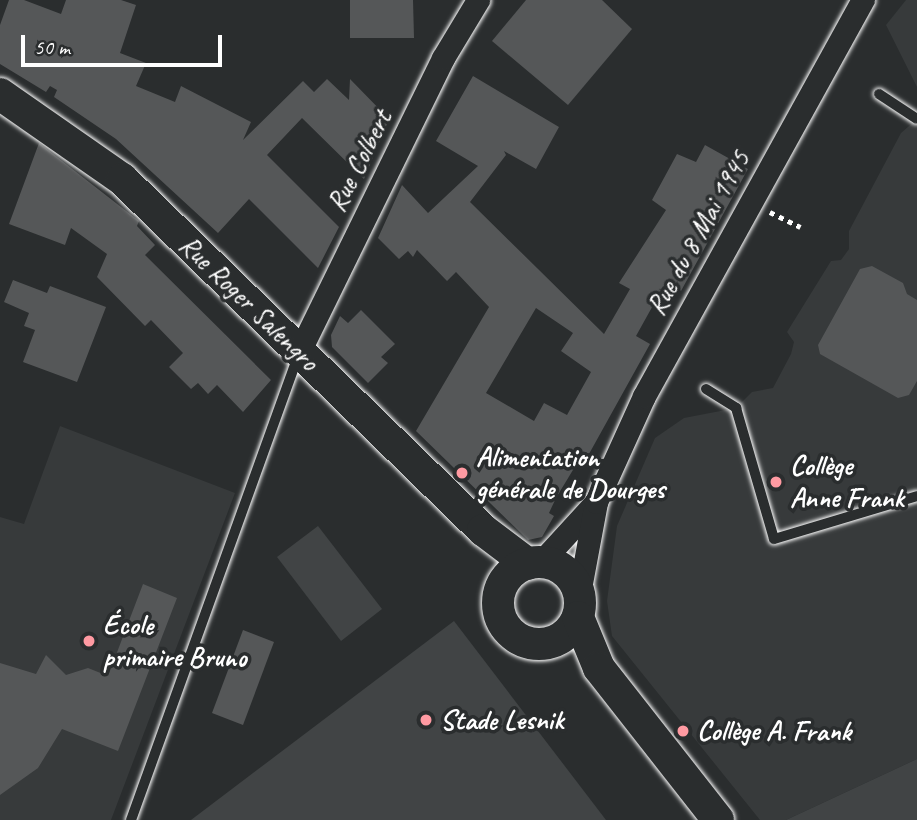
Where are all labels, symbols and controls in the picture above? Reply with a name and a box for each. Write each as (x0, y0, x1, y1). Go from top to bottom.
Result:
scale bar (24, 21, 226, 65)
text: 50 m (34, 34, 70, 60)
street label: Rue Colbert (319, 105, 399, 217)
street label: Rue du 8 Mai 1945 (639, 145, 757, 321)
street label: Rue Roger Salengro (172, 227, 326, 379)
place label: Alimentation générale de Dourges (476, 440, 665, 506)
place label: Collège Anne Frank (790, 449, 904, 515)
marker: Alimentation générale de Dourges (454, 465, 470, 481)
marker: Collège Anne Frank (768, 474, 784, 490)
place label: École primaire Bruno (103, 608, 246, 674)
marker: École primaire Bruno (81, 633, 97, 649)
place label: Stade Lesnik (440, 703, 563, 737)
marker: Stade Lesnik (418, 712, 434, 728)
place label: Collège A. Frank (697, 714, 851, 748)
marker: Collège A. Frank (675, 723, 691, 739)

